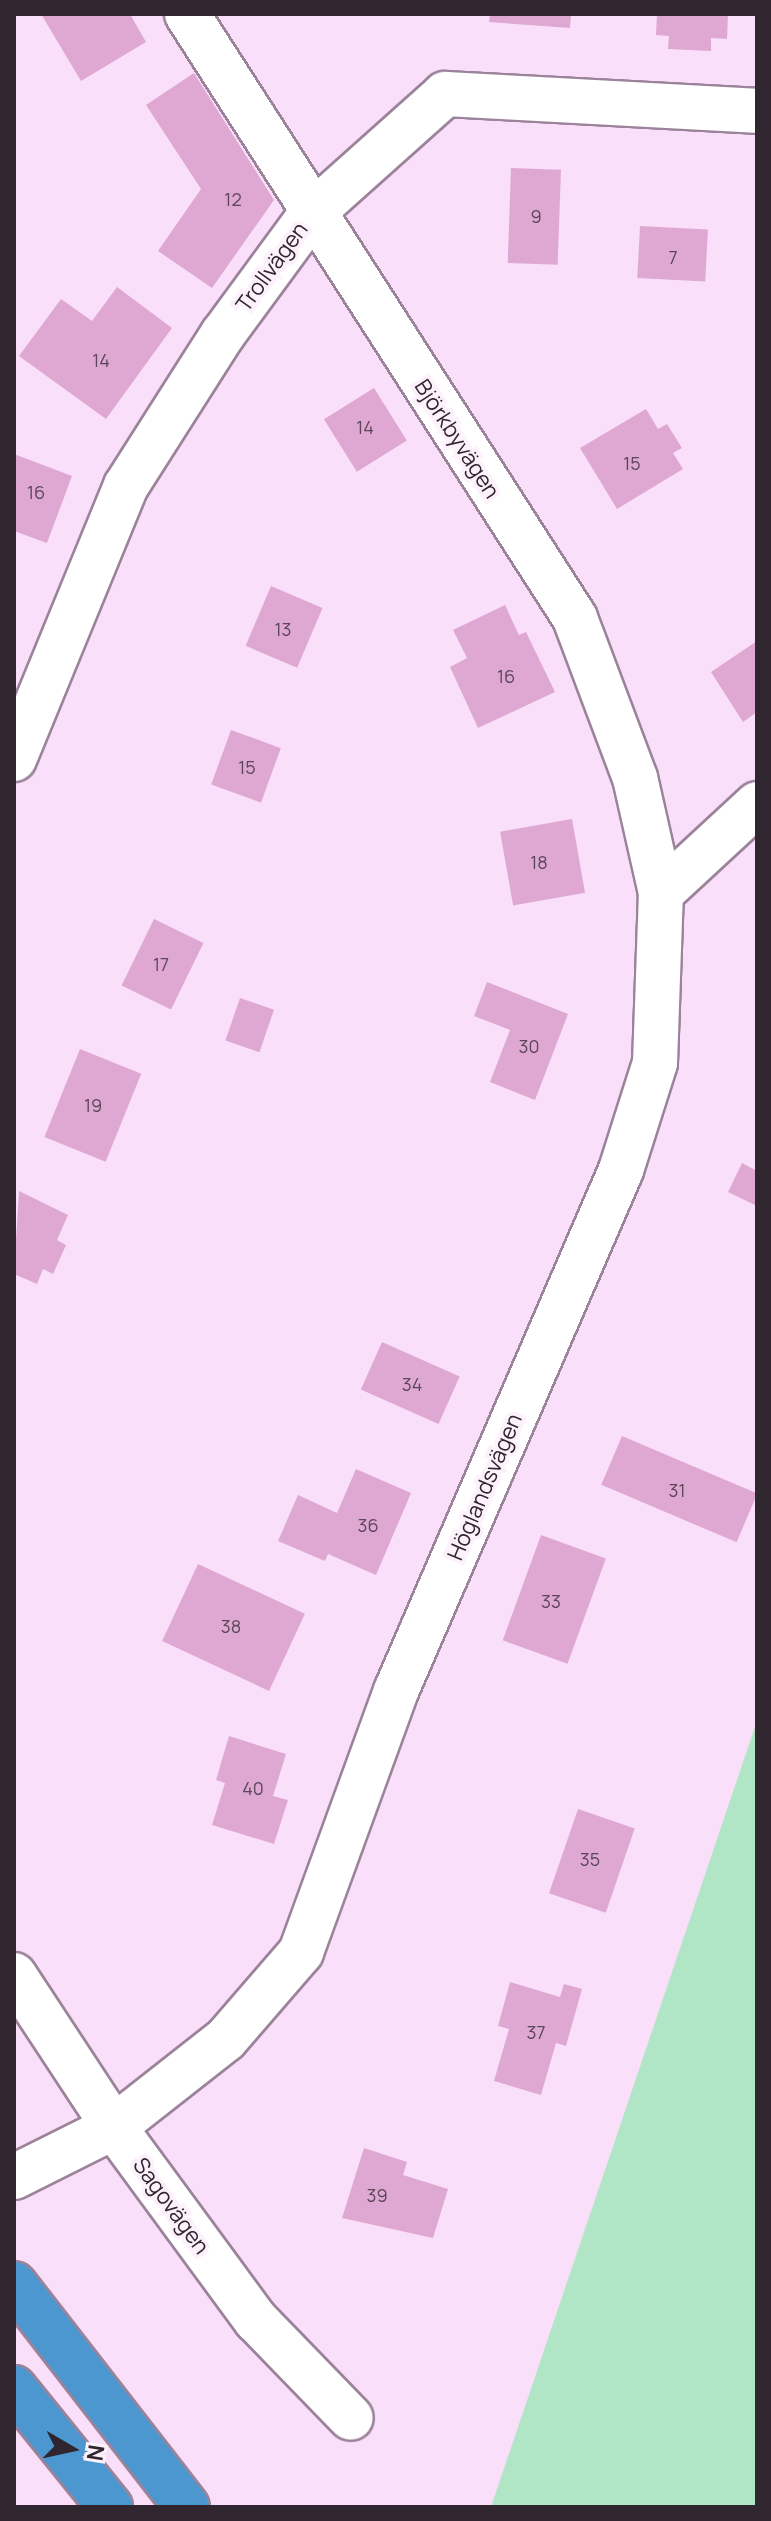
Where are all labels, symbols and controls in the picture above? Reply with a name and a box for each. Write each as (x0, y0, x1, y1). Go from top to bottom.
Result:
house number: 12 (224, 188, 242, 210)
house number: 9 (530, 205, 542, 227)
street label: Trollvägen (231, 217, 313, 317)
house number: 7 (668, 246, 678, 268)
house number: 14 (92, 349, 110, 371)
street label: Björkbyvägen (409, 375, 505, 503)
house number: 14 (356, 416, 374, 438)
house number: 15 (623, 452, 641, 474)
house number: 16 (27, 481, 45, 503)
house number: 13 (275, 618, 291, 640)
house number: 16 (497, 665, 515, 687)
house number: 15 (238, 756, 256, 778)
house number: 18 (530, 851, 548, 873)
house number: 17 (153, 953, 169, 975)
house number: 30 (519, 1035, 539, 1057)
house number: 19 (84, 1094, 102, 1116)
house number: 34 (402, 1373, 422, 1395)
street label: Höglandsvägen (442, 1410, 528, 1564)
house number: 31 (669, 1479, 685, 1501)
house number: 36 (357, 1514, 379, 1536)
house number: 33 (541, 1590, 561, 1612)
house number: 38 (221, 1615, 241, 1637)
house number: 40 (242, 1777, 264, 1799)
house number: 35 (580, 1848, 600, 1870)
house number: 37 (527, 2021, 545, 2043)
street label: Sagovägen (127, 2153, 215, 2259)
house number: 39 (366, 2184, 388, 2206)
north arrow (32, 2409, 112, 2489)
text: N (80, 2443, 112, 2463)

